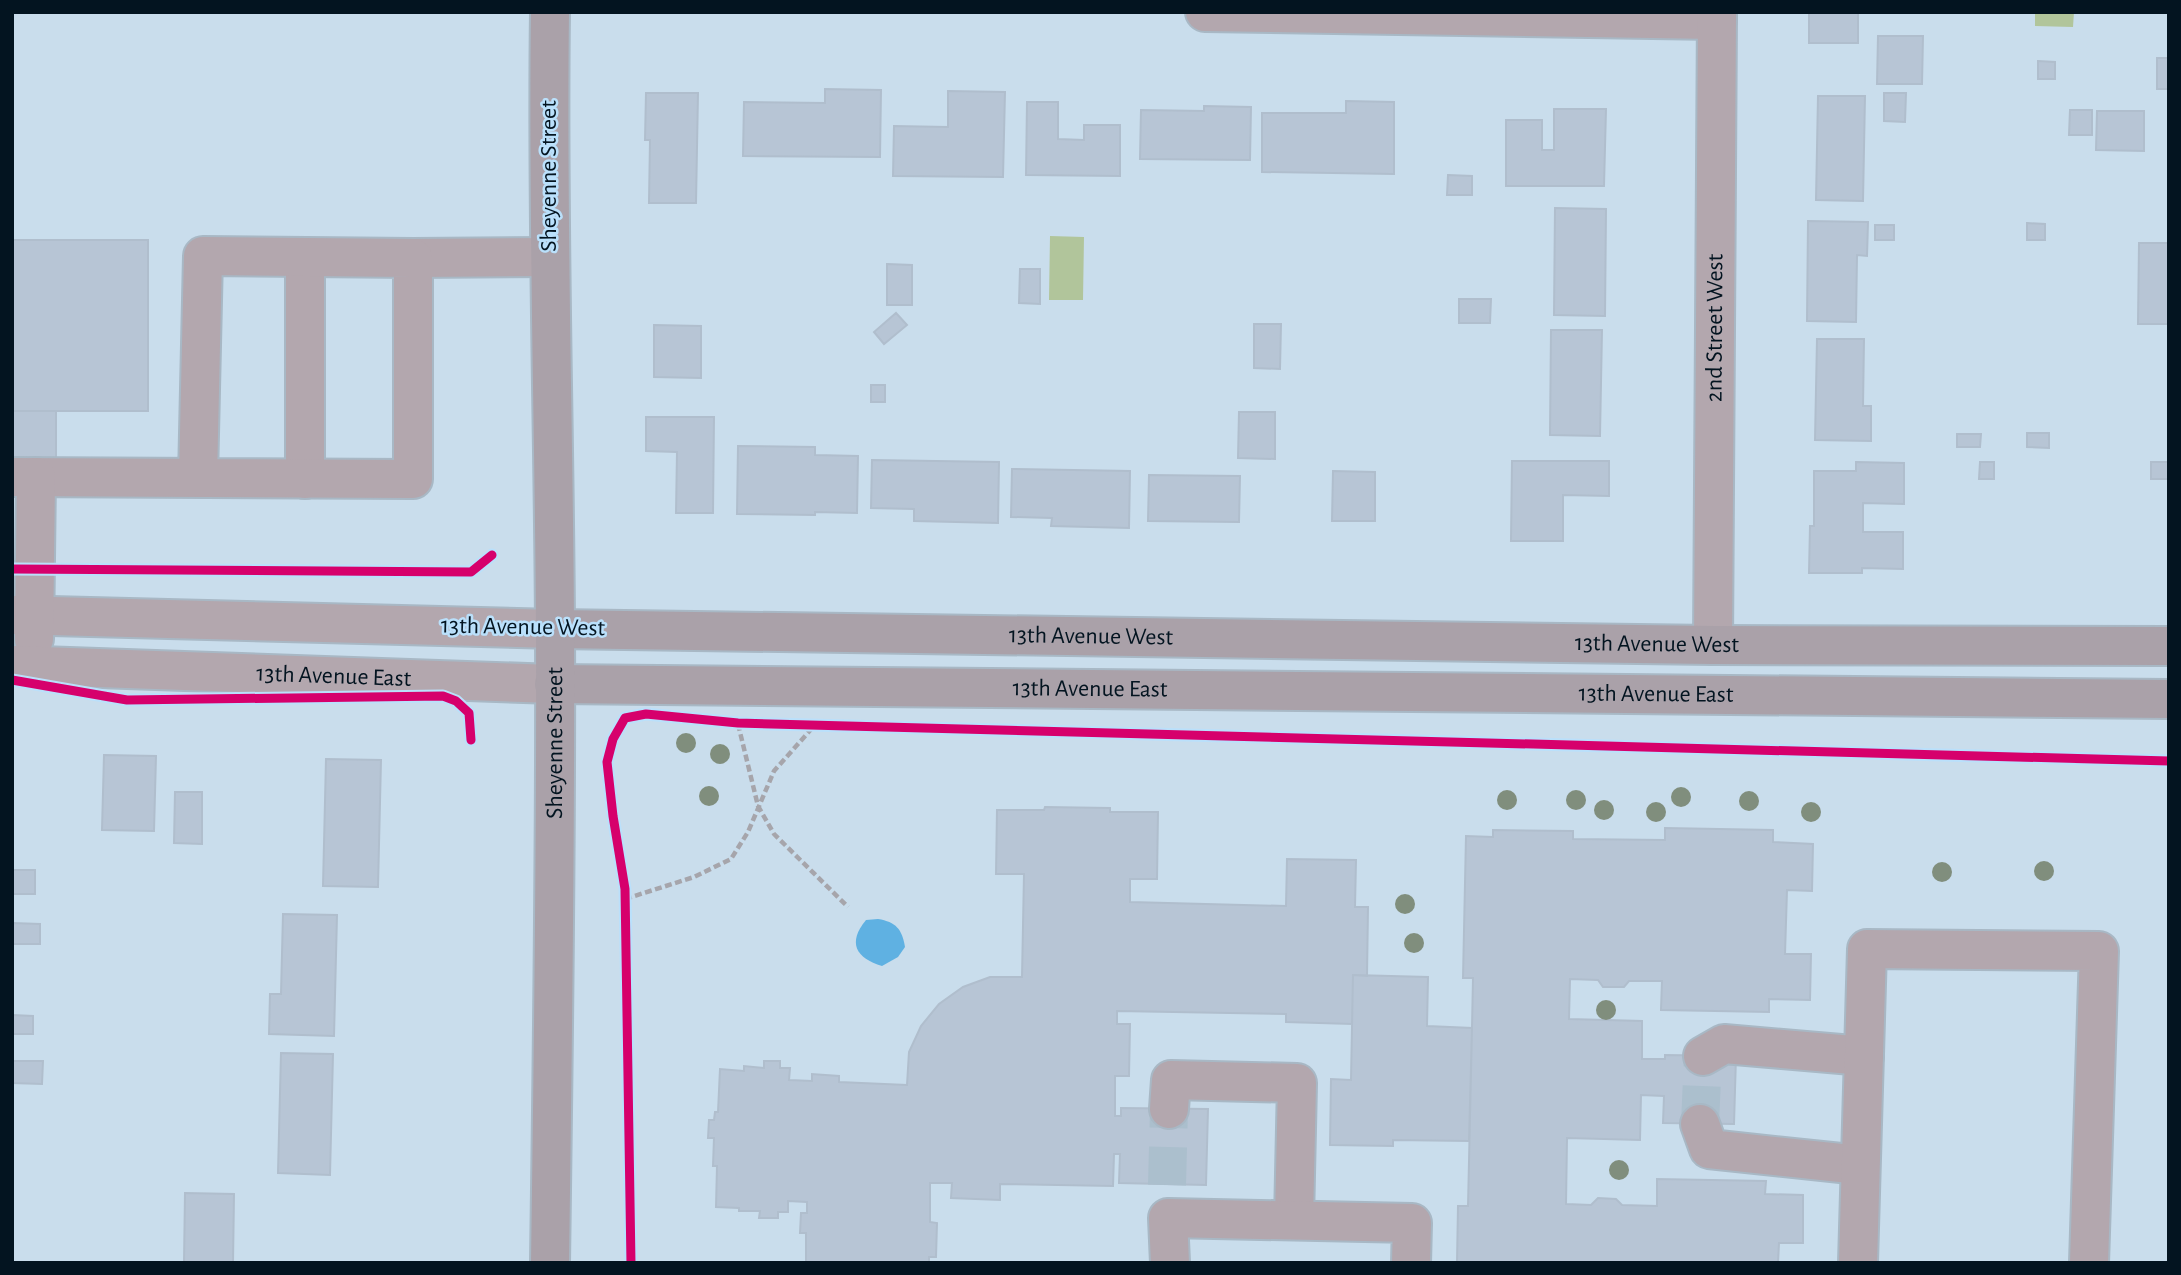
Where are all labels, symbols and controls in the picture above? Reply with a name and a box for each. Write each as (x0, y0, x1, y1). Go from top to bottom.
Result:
street label: Sheyenne Street (537, 100, 561, 252)
street label: 2nd Street West (1703, 253, 1727, 402)
street label: 13th Avenue West (441, 614, 606, 640)
street label: 13th Avenue West (1009, 623, 1174, 650)
street label: 13th Avenue West (1575, 631, 1739, 657)
street label: 13th Avenue East (256, 662, 412, 691)
street label: Sheyenne Street (543, 667, 567, 819)
street label: 13th Avenue East (1012, 676, 1168, 702)
street label: 13th Avenue East (1578, 682, 1734, 707)

